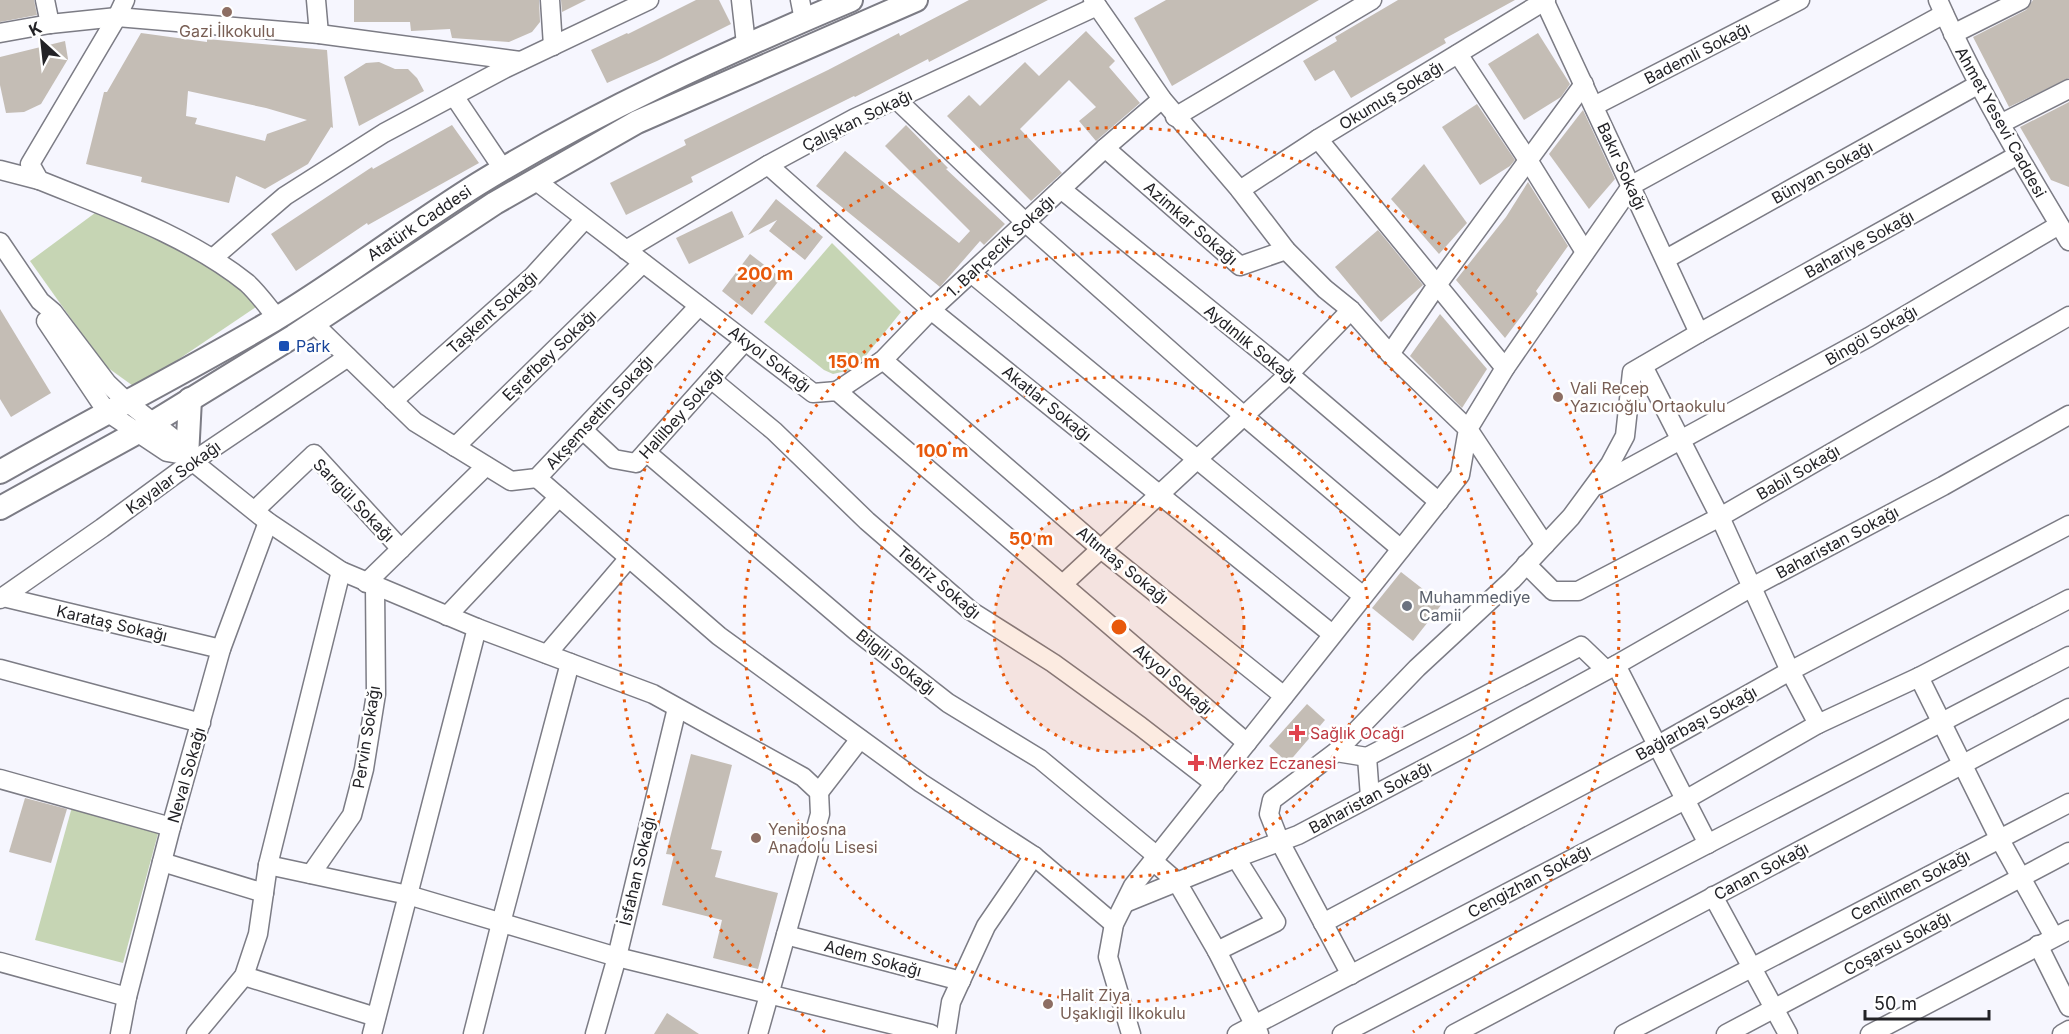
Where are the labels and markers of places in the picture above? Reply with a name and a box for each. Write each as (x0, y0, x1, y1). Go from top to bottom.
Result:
marker: Gazi İlkokulu (220, 5, 234, 19)
place label: Gazi İlkokulu (179, 21, 275, 41)
place label: Park (296, 336, 330, 356)
marker: Park (277, 339, 291, 353)
place label: Vali Recep Yazıcıoğlu Ortaokulu (1570, 378, 1726, 416)
marker: Vali Recep Yazıcıoğlu Ortaokulu (1551, 390, 1565, 404)
place label: Muhammediye Camii (1419, 587, 1530, 625)
marker: Muhammediye Camii (1400, 599, 1414, 613)
centre of rings (1109, 617, 1129, 637)
place label: Sağlık Ocağı (1310, 723, 1404, 743)
marker: Sağlık Ocağı (1288, 724, 1306, 742)
place label: Merkez Eczanesi (1208, 753, 1336, 773)
marker: Merkez Eczanesi (1189, 756, 1203, 770)
place label: Yenibosna Anadolu Lisesi (768, 819, 878, 857)
marker: Yenibosna Anadolu Lisesi (749, 831, 763, 845)
place label: Halit Ziya Uşaklıgil İlkokulu (1060, 985, 1186, 1023)
marker: Halit Ziya Uşaklıgil İlkokulu (1041, 997, 1055, 1011)

